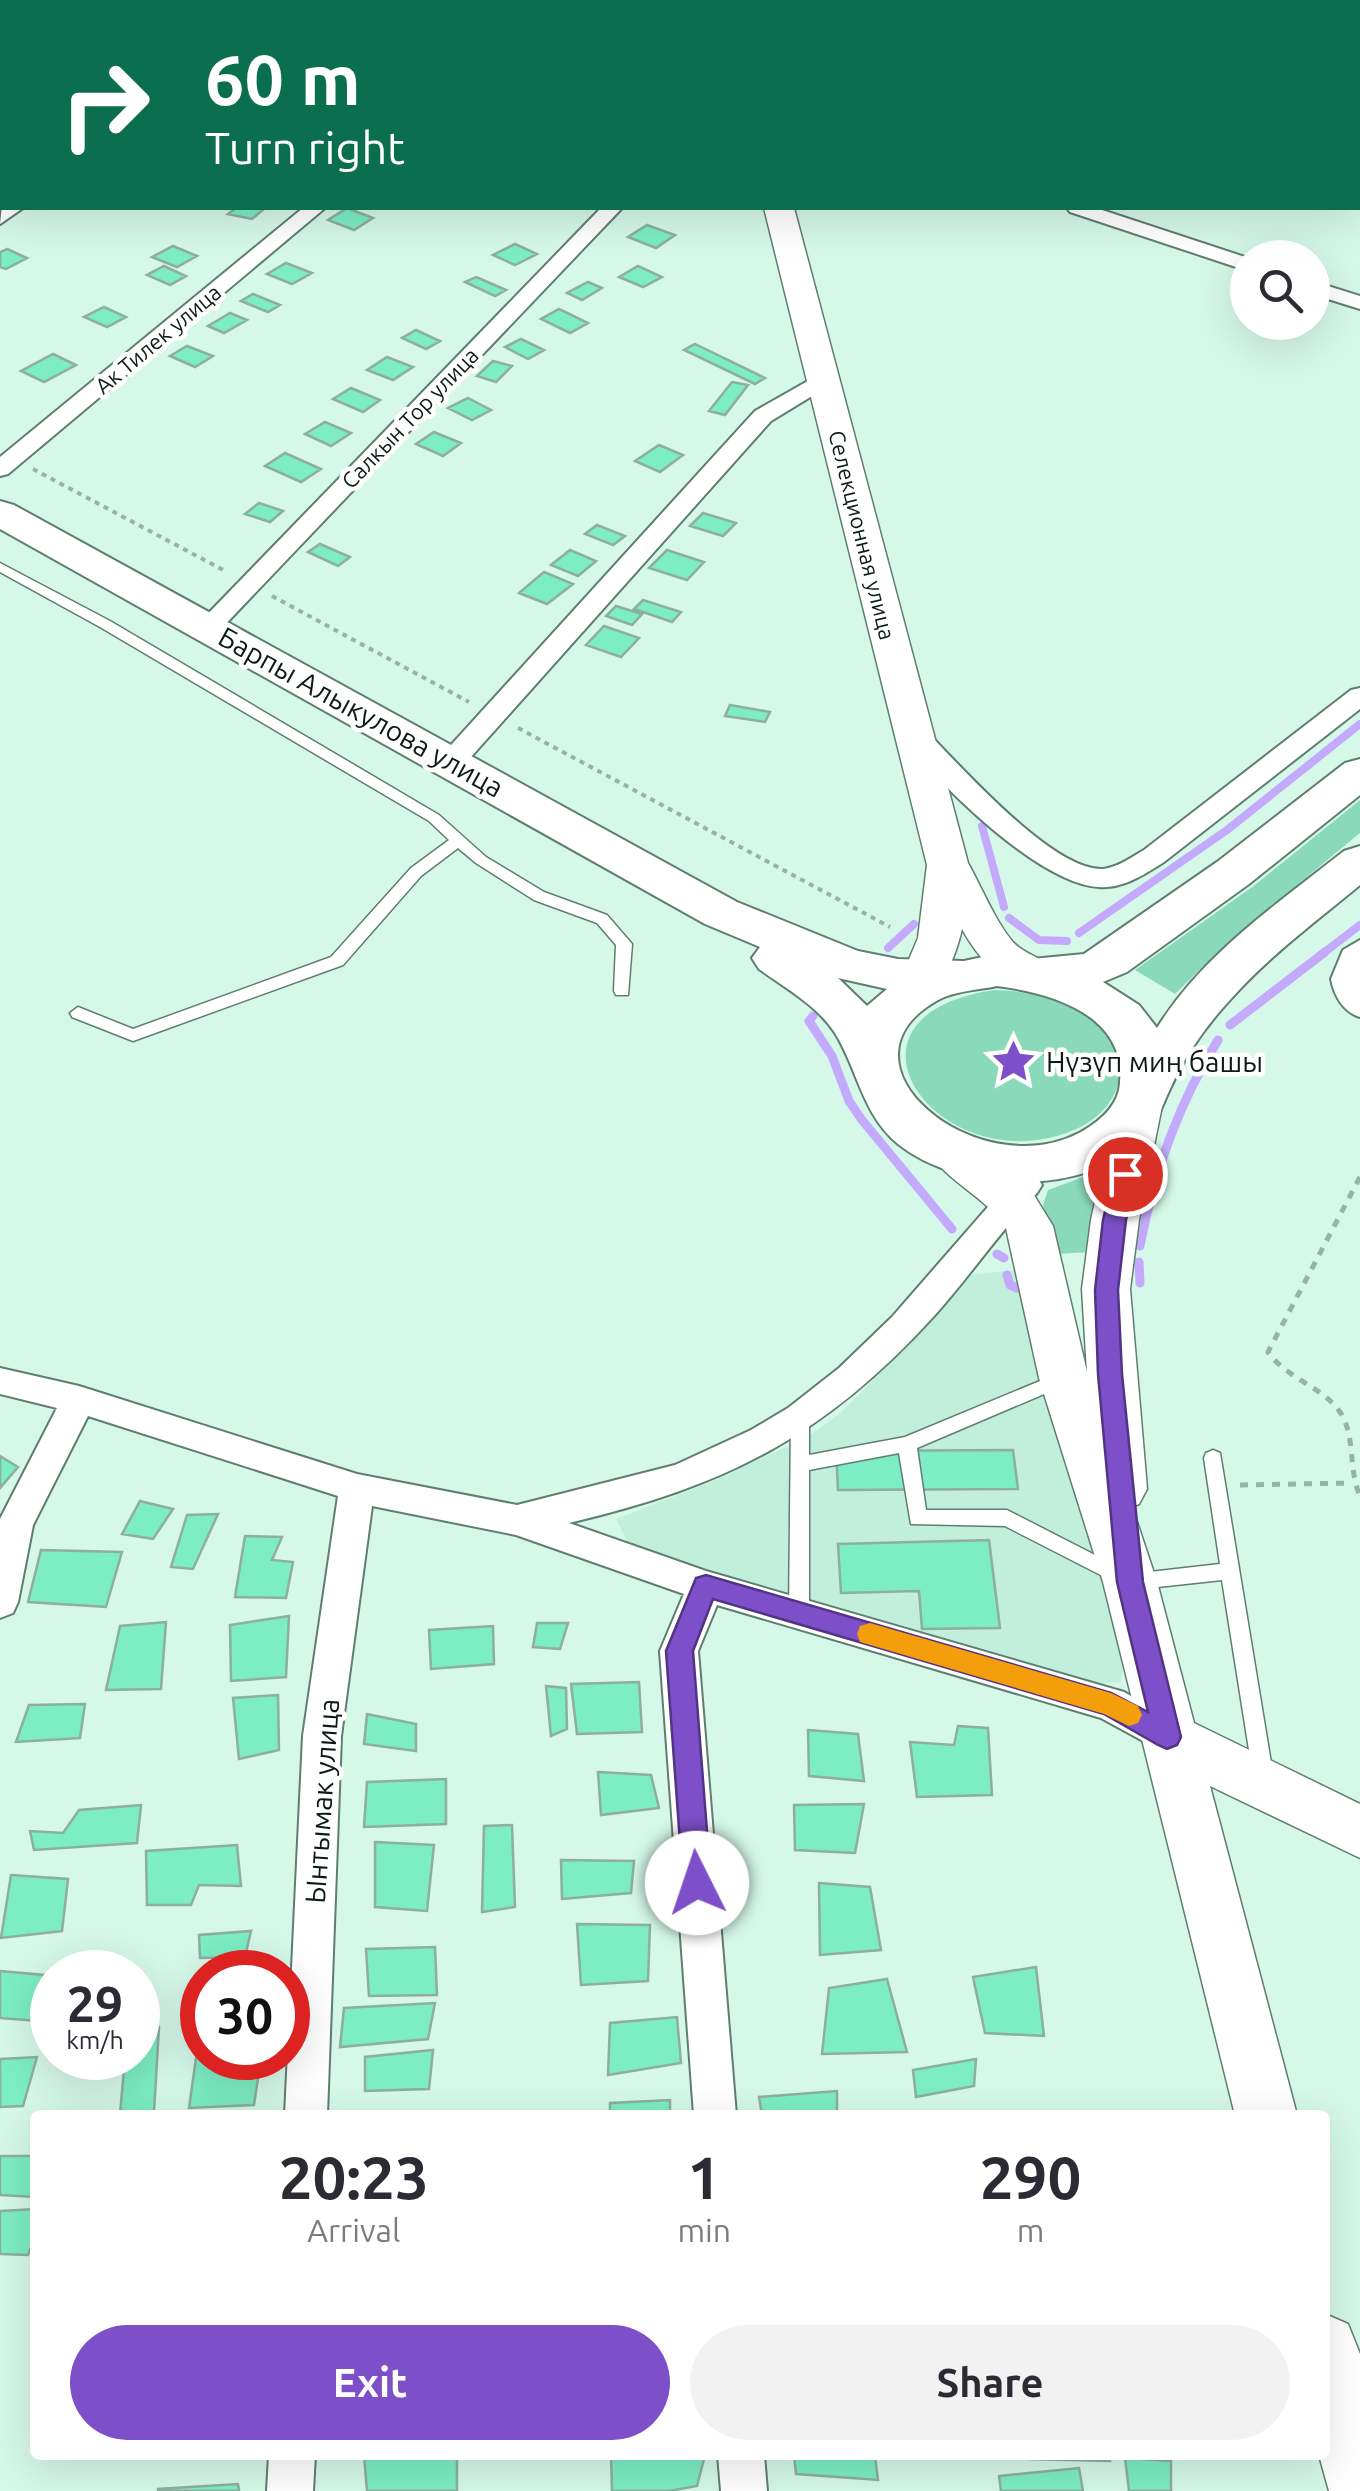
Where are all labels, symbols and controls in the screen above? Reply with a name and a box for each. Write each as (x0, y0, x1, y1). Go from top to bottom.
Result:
icon: right (40, 40, 170, 170)
text: 60 m (205, 40, 361, 118)
text: Turn right (205, 122, 405, 173)
map controls (1230, 240, 1330, 340)
button: search (1230, 240, 1330, 340)
street label: Ак Тилек улица (90, 279, 226, 398)
street label: Салкын Тор улица (336, 342, 483, 493)
street label: Селекционная улица (824, 428, 901, 642)
street label: Барпы Алыкулова улица (214, 620, 509, 803)
place icon: Нүзүп миң башы (989, 1038, 1037, 1086)
place label: Нүзүп миң башы (1046, 1046, 1263, 1077)
pin (1083, 1132, 1168, 1217)
icon: arrive (1098, 1147, 1153, 1202)
street label: Ынтымак улица (299, 1698, 344, 1904)
position arrow (645, 1831, 749, 1935)
speed limit sign: 30 (180, 1950, 310, 2080)
text: 29 (67, 1975, 123, 2031)
text: km/h (66, 2026, 124, 2054)
text: 20:23 (279, 2143, 429, 2210)
text: 1 (687, 2143, 721, 2210)
text: 290 (980, 2143, 1081, 2210)
text: Arrival (307, 2212, 400, 2248)
text: min (677, 2212, 731, 2248)
text: m (1017, 2212, 1044, 2248)
button: Exit (70, 2325, 670, 2440)
button: Share (690, 2325, 1290, 2440)

